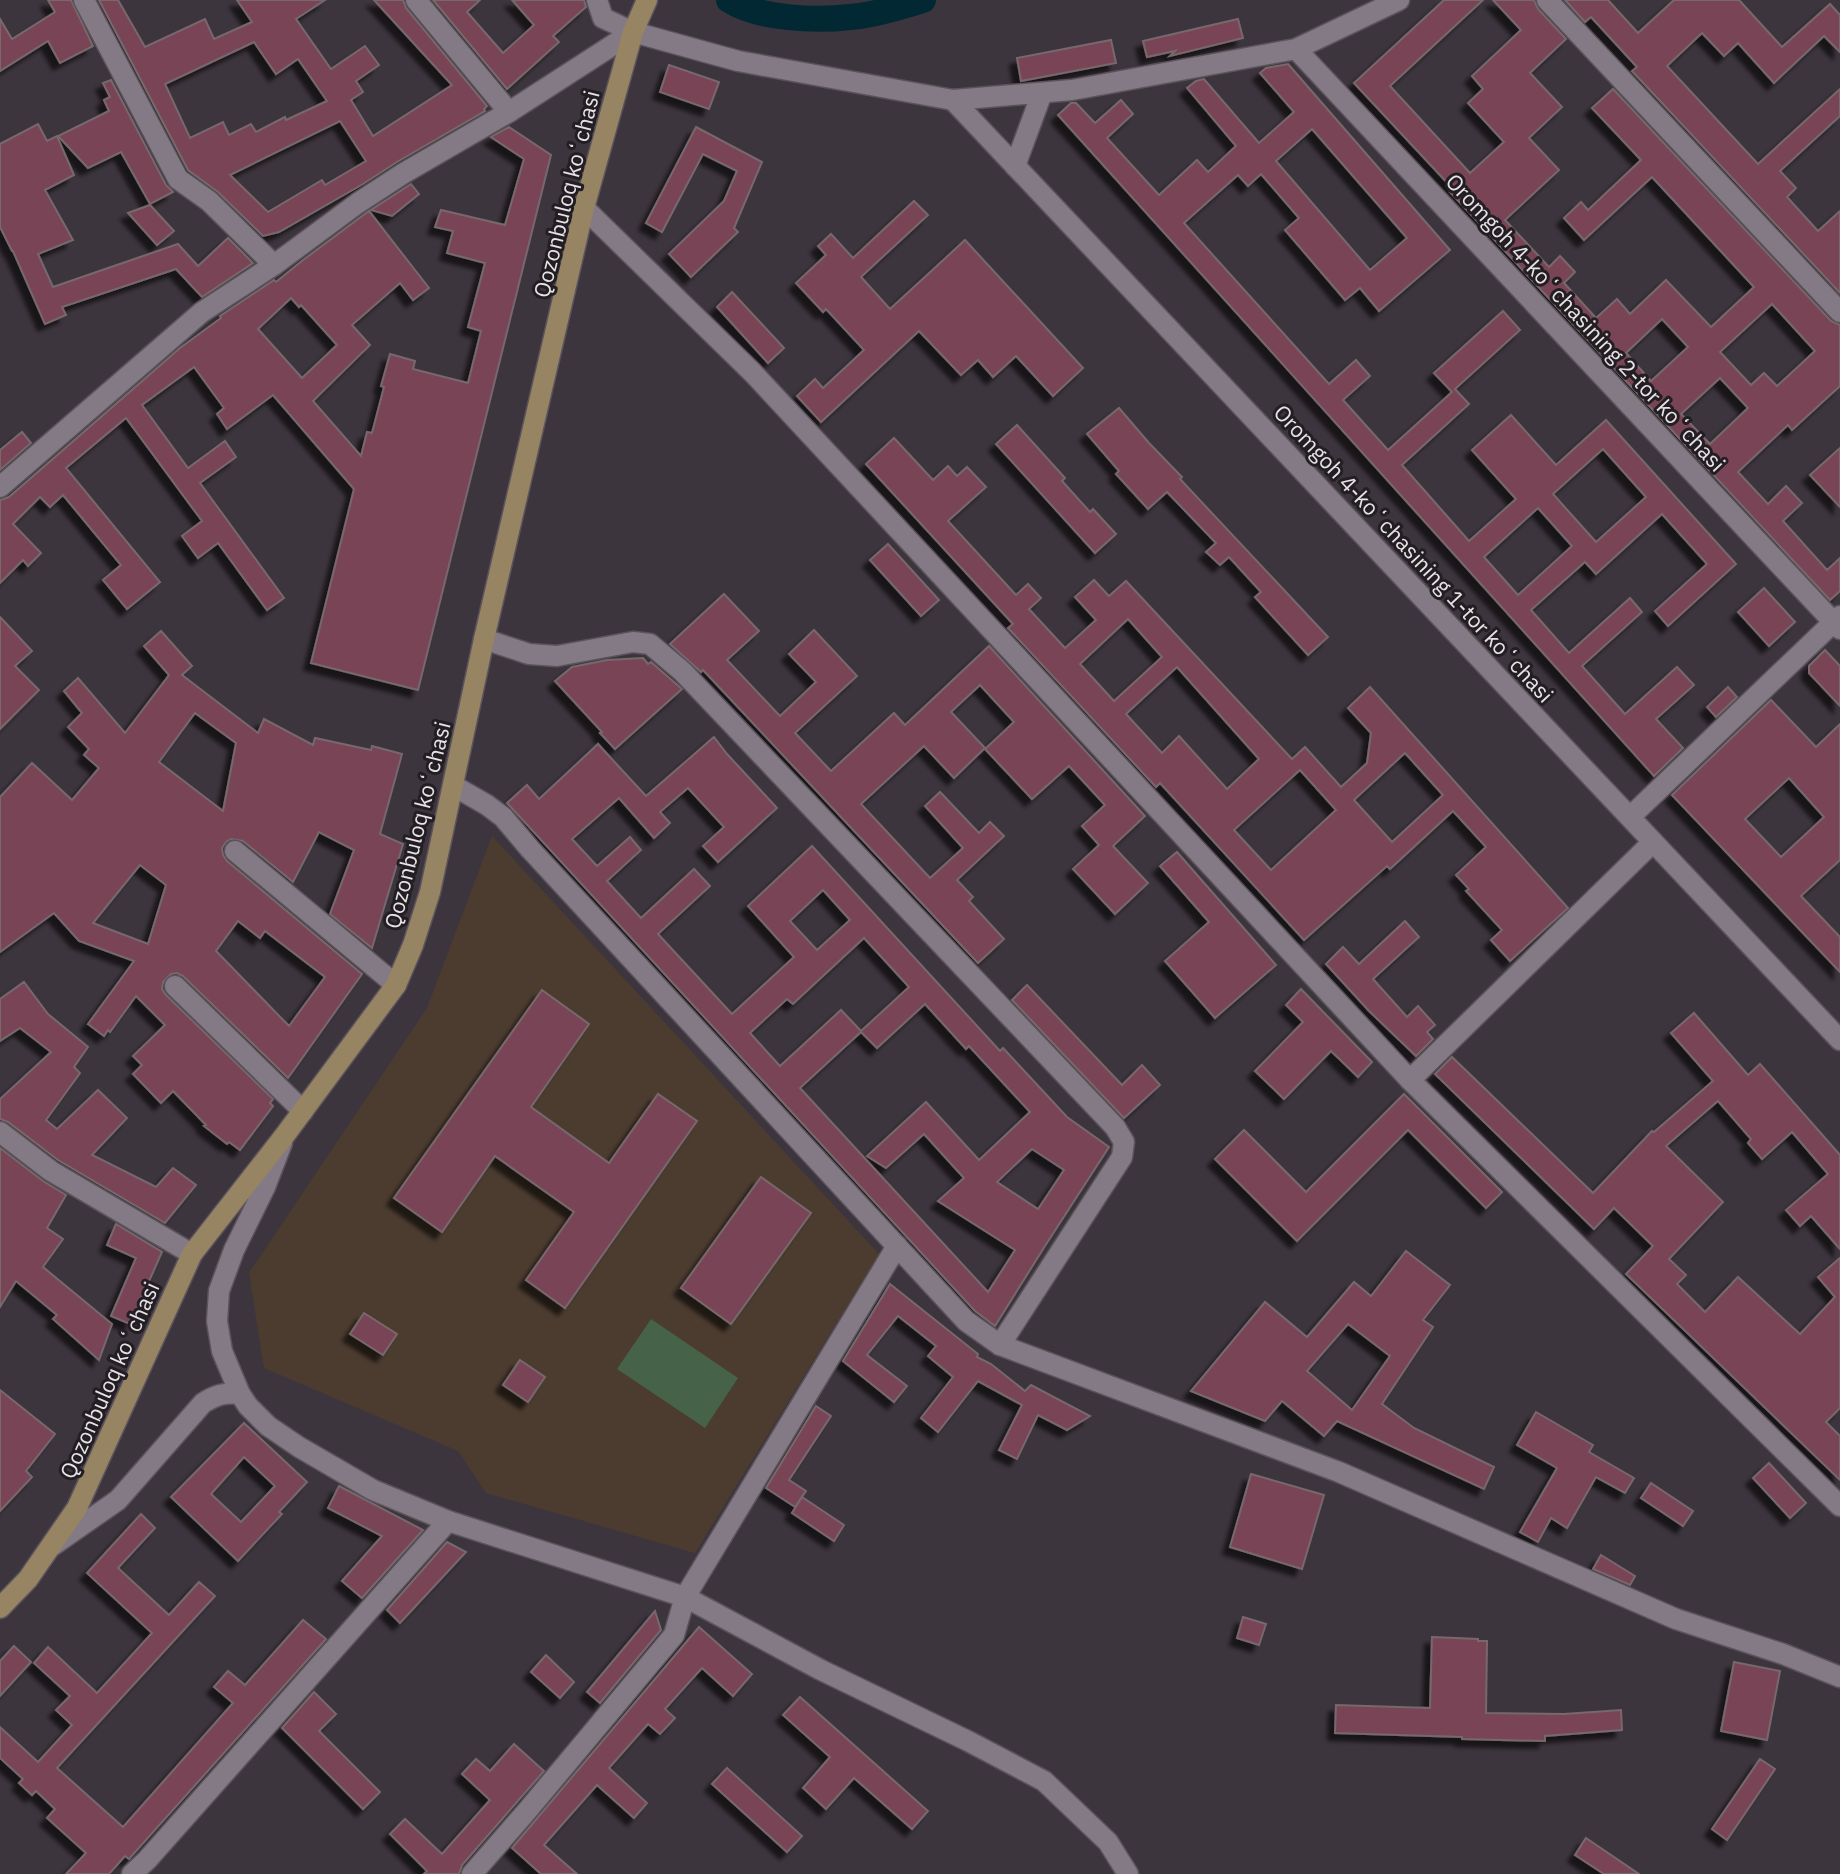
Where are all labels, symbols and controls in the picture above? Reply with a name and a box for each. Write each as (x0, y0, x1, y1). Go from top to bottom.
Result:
street label: Qozonbuloq koʻchasi (526, 87, 606, 301)
street label: Oromgoh 4-koʻchasining 2-tor koʻchasi (1440, 167, 1732, 477)
street label: Oromgoh 4-koʻchasining 1-tor koʻchasi (1268, 398, 1560, 708)
street label: Qozonbuloq koʻchasi (377, 718, 457, 932)
street label: Qozonbuloq koʻchasi (53, 1277, 165, 1483)

